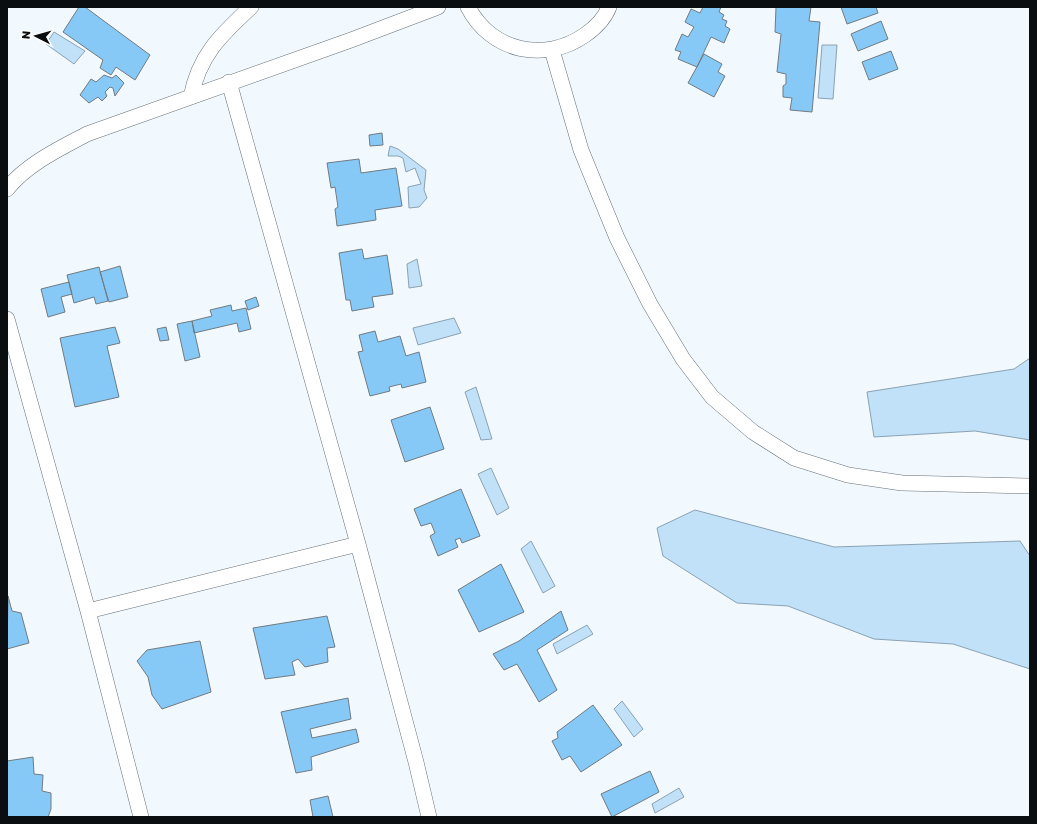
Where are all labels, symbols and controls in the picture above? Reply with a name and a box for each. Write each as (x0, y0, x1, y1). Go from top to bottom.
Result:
north arrow (16, 16, 56, 56)
text: N (19, 30, 32, 40)

